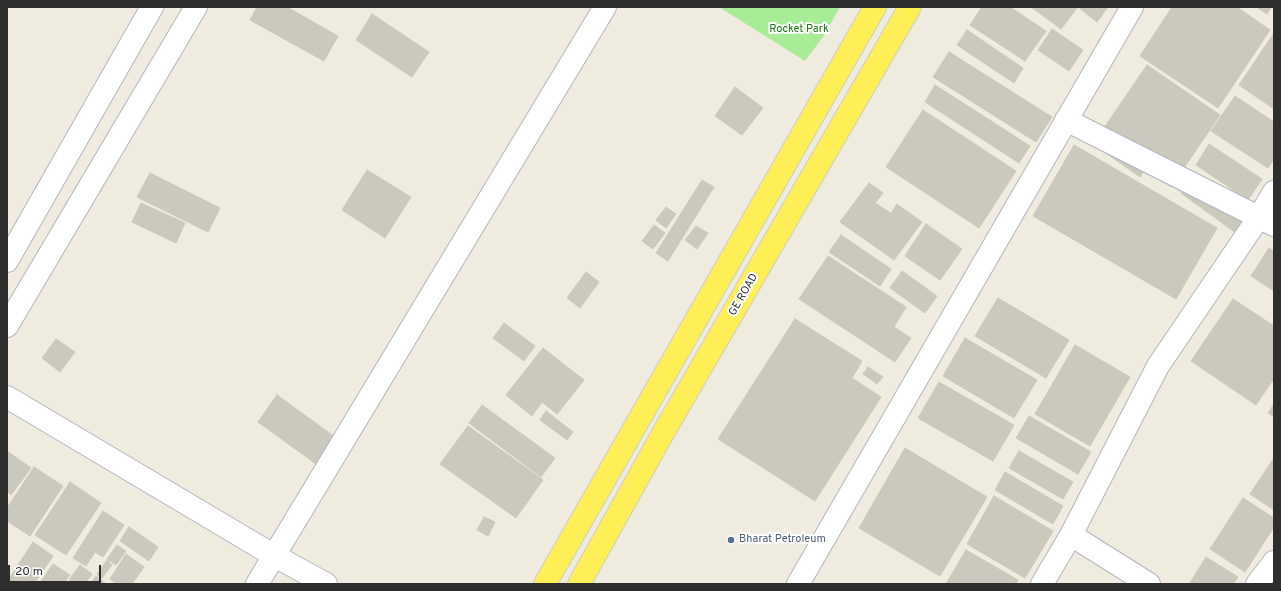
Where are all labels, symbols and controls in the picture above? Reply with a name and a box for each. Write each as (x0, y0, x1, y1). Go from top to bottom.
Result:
park label: Rocket Park (769, 23, 829, 37)
street label: GE ROAD (727, 272, 761, 318)
place label: Bharat Petroleum (739, 533, 826, 547)
marker: Bharat Petroleum (726, 535, 736, 545)
scale bar (10, 557, 103, 583)
text: 20 m (15, 564, 43, 580)

